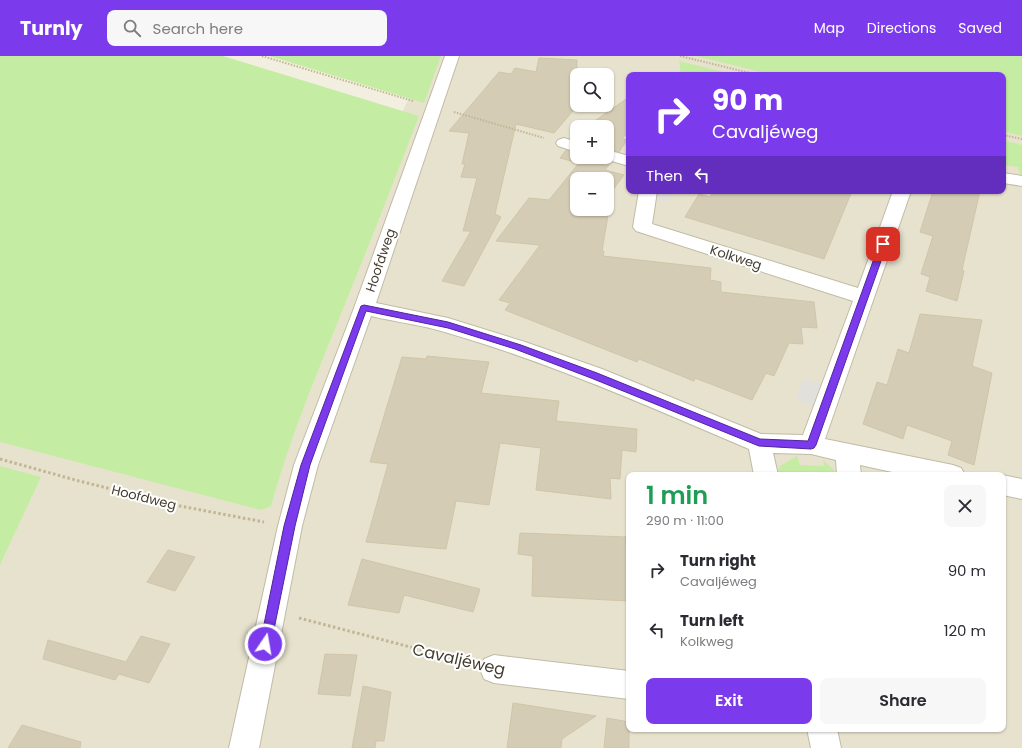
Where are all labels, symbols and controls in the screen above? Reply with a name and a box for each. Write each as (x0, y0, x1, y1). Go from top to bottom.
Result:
search box (107, 10, 387, 46)
text: Turnly (20, 15, 83, 42)
icon: search (121, 17, 143, 39)
text: Search here (153, 18, 243, 39)
text: Map (814, 18, 845, 38)
text: Directions (867, 18, 936, 38)
text: Saved (958, 18, 1002, 38)
map controls (570, 68, 614, 216)
button: search (570, 68, 614, 112)
text: 90 m (712, 81, 783, 120)
icon: right (646, 88, 698, 140)
text: Cavaljéweg (712, 119, 818, 144)
button: + (570, 120, 614, 164)
icon: left (691, 164, 713, 186)
text: Then (646, 165, 683, 186)
button: − (570, 172, 614, 216)
street label: Hoofdweg (361, 226, 400, 295)
pin (866, 227, 900, 261)
icon: arrive (872, 233, 894, 255)
street label: Kolkweg (707, 240, 764, 275)
text: 1 min (646, 479, 708, 512)
street label: Hoofdweg (109, 480, 178, 515)
button: close (944, 485, 986, 527)
text: 290 m · 11:00 (646, 511, 724, 530)
text: Turn right (680, 550, 756, 571)
icon: right (646, 559, 668, 581)
text: 90 m (948, 560, 986, 581)
text: Cavaljéweg (680, 572, 757, 591)
text: Turn left (680, 610, 744, 631)
icon: left (646, 619, 668, 641)
text: 120 m (944, 620, 986, 641)
position arrow (244, 623, 286, 665)
text: Kolkweg (680, 632, 734, 651)
street label: Cavaljéweg (410, 638, 508, 681)
button: Exit (646, 678, 812, 724)
button: Share (820, 678, 986, 724)

